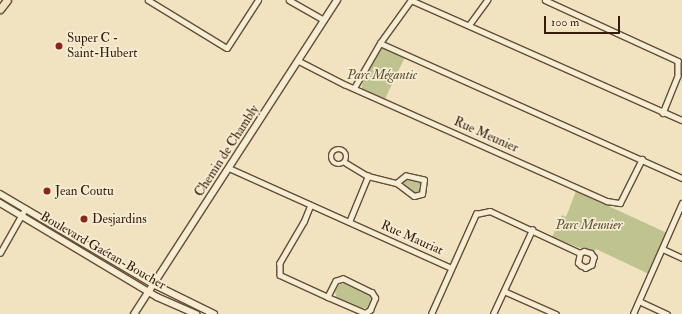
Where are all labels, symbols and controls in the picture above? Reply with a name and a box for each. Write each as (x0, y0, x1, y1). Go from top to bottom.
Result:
scale bar (546, 8, 622, 34)
text: 100 m (551, 15, 579, 30)
place label: Super C - Saint-Hubert (67, 31, 137, 62)
marker: Super C - Saint-Hubert (54, 41, 64, 51)
park label: Parc Mégantic (347, 67, 417, 83)
street label: Chemin de Chambly (192, 102, 262, 200)
street label: Rue Meunier (451, 114, 521, 156)
place label: Jean Coutu (55, 183, 114, 199)
marker: Jean Coutu (42, 186, 52, 196)
street label: Boulevard Gaétan-Boucher (37, 209, 169, 293)
place label: Desjardins (92, 211, 147, 227)
marker: Desjardins (79, 214, 89, 224)
street label: Rue Mauriat (378, 217, 446, 259)
park label: Parc Meunier (556, 217, 622, 233)

